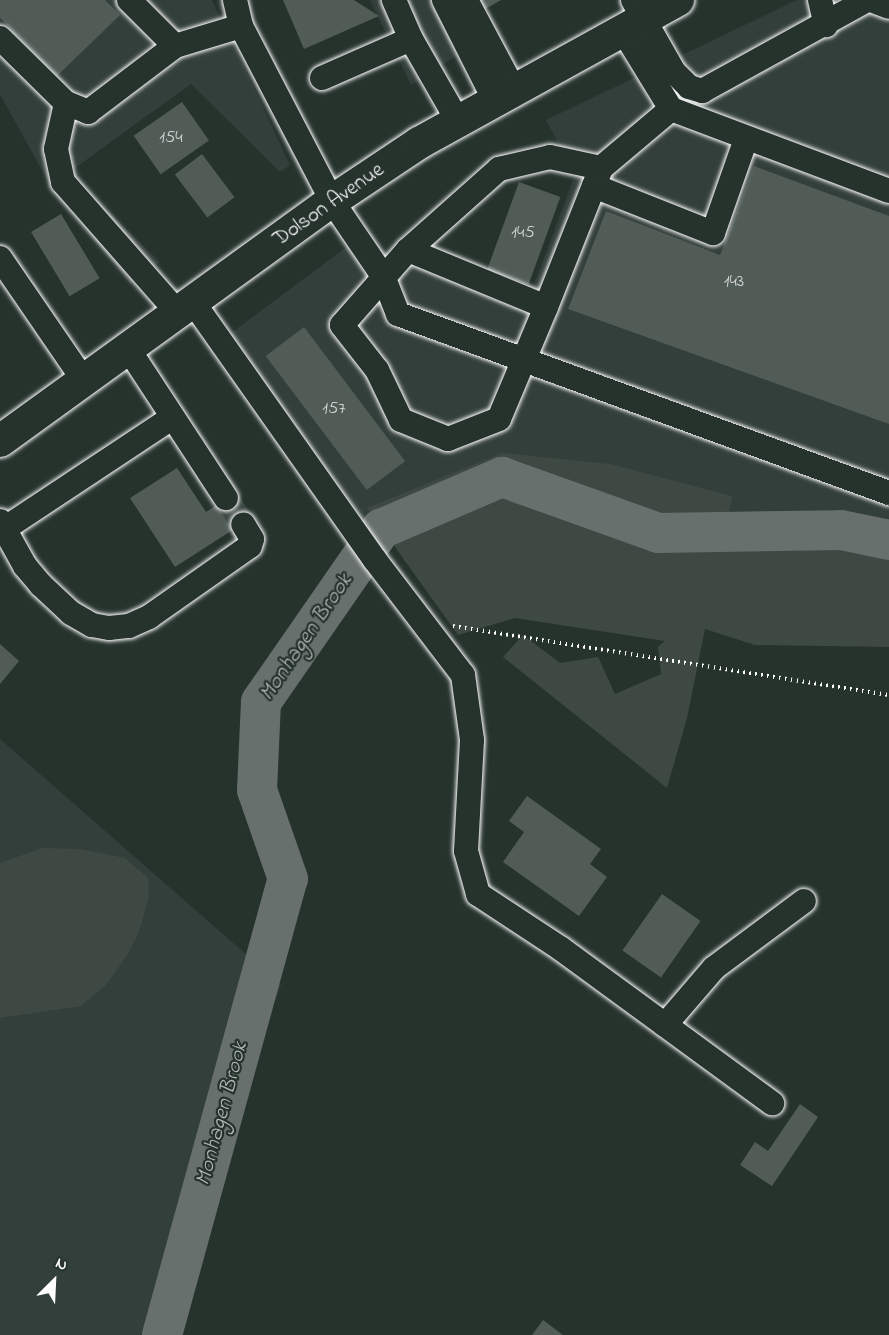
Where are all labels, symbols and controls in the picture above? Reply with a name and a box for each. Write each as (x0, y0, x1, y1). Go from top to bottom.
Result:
house number: 154 (159, 127, 183, 149)
street label: Dolson Avenue (269, 158, 389, 252)
house number: 145 (511, 222, 535, 244)
house number: 143 (724, 271, 744, 293)
house number: 157 (322, 398, 346, 420)
water label: Monhagen Brook (255, 569, 359, 707)
water label: Monhagen Brook (191, 1039, 255, 1189)
north arrow (24, 1251, 84, 1311)
text: N (52, 1251, 71, 1278)

